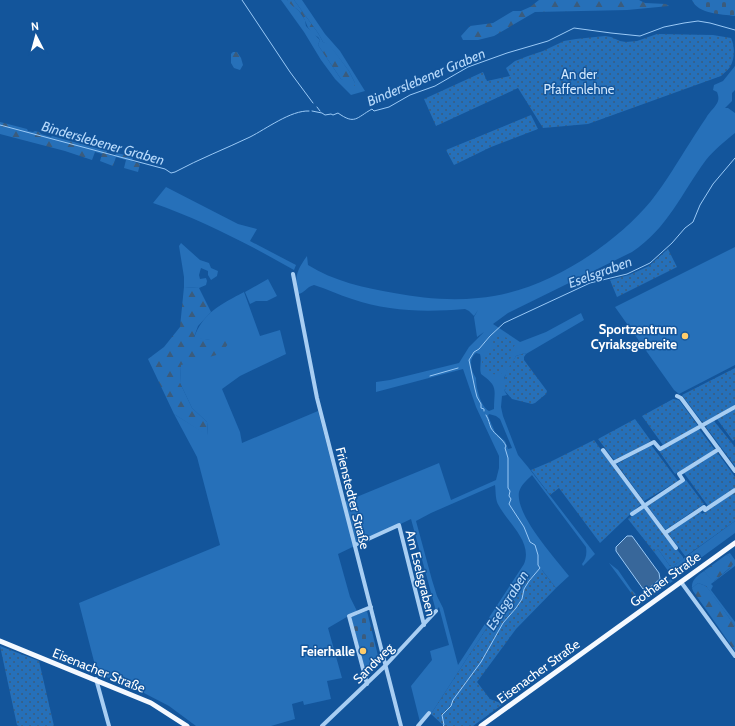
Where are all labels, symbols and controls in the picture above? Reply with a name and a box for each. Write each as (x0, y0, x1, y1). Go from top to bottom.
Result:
north arrow (16, 16, 56, 56)
text: N (30, 19, 40, 33)
water label: Binderslebener Graben (364, 44, 488, 110)
park label: An der Pfaffenlehne (544, 66, 615, 97)
water label: Binderslebener Graben (40, 117, 166, 169)
water label: Eselsgraben (565, 252, 635, 292)
place label: Sportzentrum Cyriaksgebreite (591, 321, 677, 352)
marker: Sportzentrum Cyriaksgebreite (680, 331, 690, 341)
street label: Frienstedter Straße (333, 445, 374, 551)
street label: Am Eselsgraben (403, 528, 439, 618)
street label: Gothaer Straße (627, 548, 704, 610)
water label: Eselsgraben (482, 567, 532, 633)
street label: Eisenacher Straße (493, 635, 583, 706)
street label: Sandweg (349, 639, 397, 687)
place label: Feierhalle (301, 643, 355, 659)
street label: Eisenacher Straße (50, 644, 148, 696)
marker: Feierhalle (358, 646, 368, 656)

